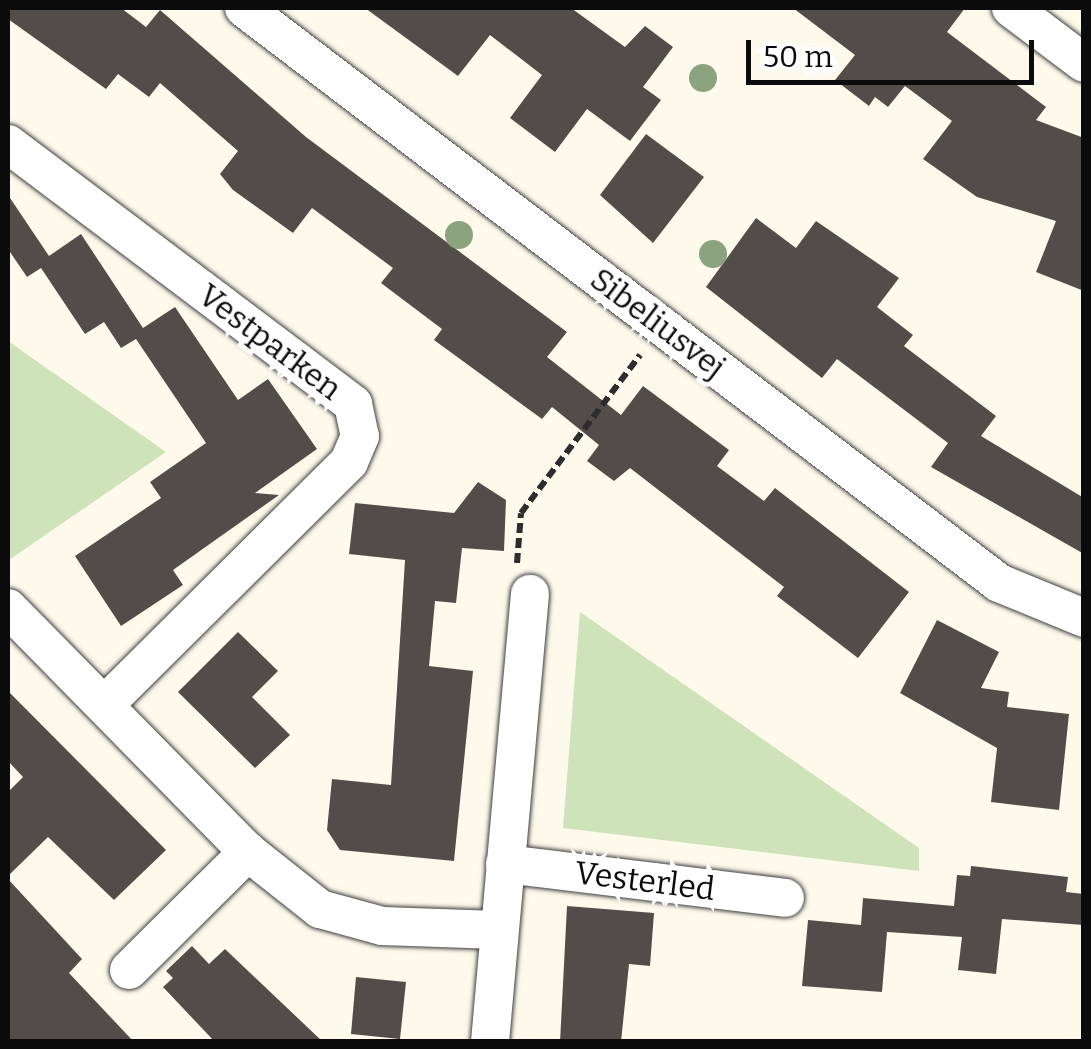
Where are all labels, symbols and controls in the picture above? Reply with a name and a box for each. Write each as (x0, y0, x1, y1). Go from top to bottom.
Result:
scale bar (751, 20, 1038, 82)
text: 50 m (763, 39, 833, 75)
street label: Sibeliusvej (583, 260, 733, 386)
street label: Vestparken (191, 276, 349, 408)
street label: Vesterled (573, 853, 717, 909)

